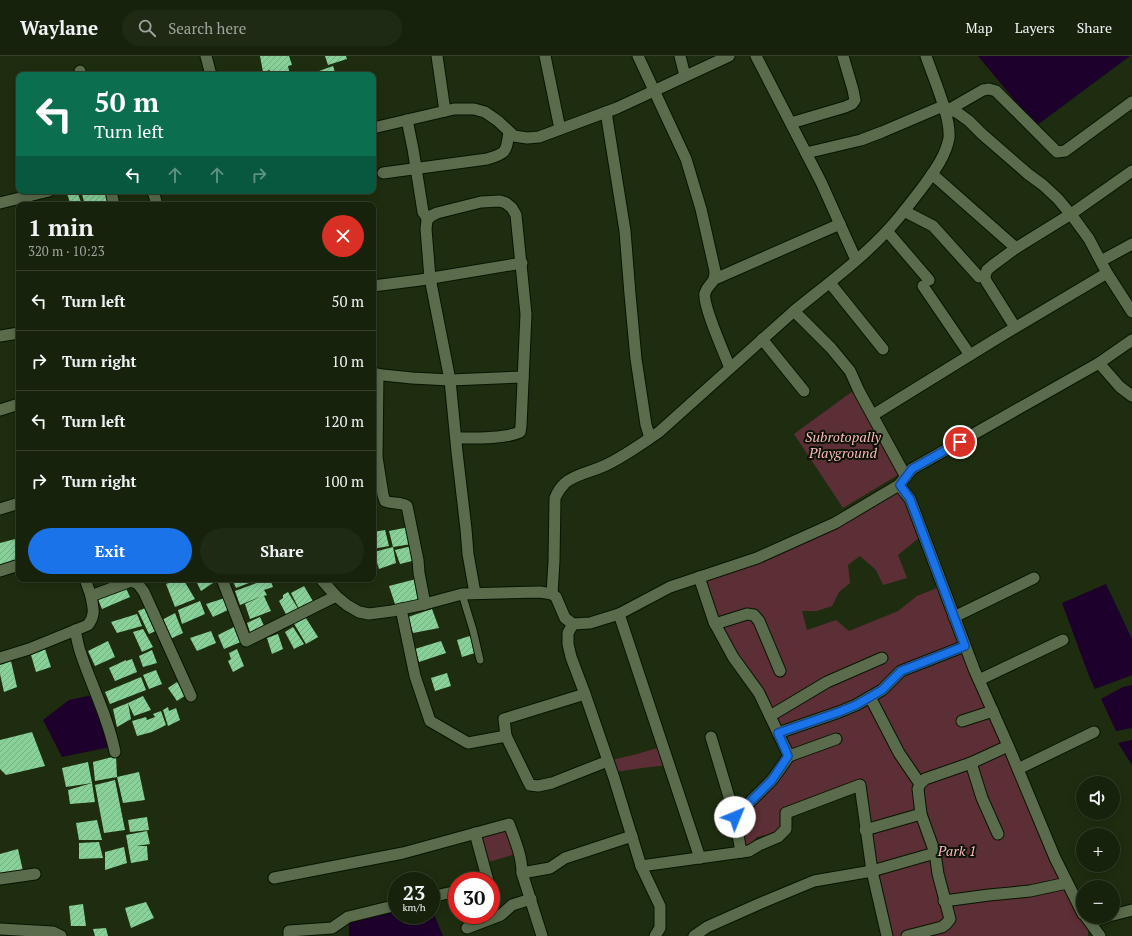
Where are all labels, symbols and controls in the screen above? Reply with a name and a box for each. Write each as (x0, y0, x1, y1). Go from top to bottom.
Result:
search box (122, 10, 402, 46)
text: Waylane (20, 15, 98, 40)
icon: search (136, 17, 158, 39)
text: Search here (168, 18, 246, 38)
text: Map (966, 18, 993, 37)
text: Layers (1015, 18, 1055, 37)
text: Share (1077, 18, 1112, 37)
text: 50 m (94, 83, 159, 120)
icon: left (28, 88, 80, 140)
text: Turn left (94, 119, 164, 143)
icon: left (122, 164, 144, 186)
icon: ahead (164, 164, 186, 186)
icon: ahead (206, 164, 228, 186)
icon: right (248, 164, 270, 186)
text: 1 min (28, 211, 94, 243)
button: close (322, 215, 364, 257)
text: 320 m · 10:23 (28, 242, 105, 260)
icon: left (28, 290, 50, 312)
text: Turn left (62, 291, 126, 311)
text: 50 m (331, 291, 364, 311)
icon: right (28, 350, 50, 372)
text: Turn right (62, 351, 137, 371)
text: 10 m (331, 351, 364, 371)
icon: left (28, 410, 50, 432)
text: Turn left (62, 411, 126, 431)
text: 120 m (323, 411, 364, 431)
pin (943, 425, 977, 459)
park label: Subrotopally Playground (805, 427, 882, 462)
icon: arrive (949, 431, 971, 453)
icon: right (28, 470, 50, 492)
text: Turn right (62, 471, 137, 491)
text: 100 m (323, 471, 364, 491)
button: Exit (28, 528, 192, 574)
button: Share (200, 528, 364, 574)
map controls (1076, 776, 1120, 924)
button: sound (1076, 776, 1120, 820)
position arrow (714, 796, 756, 838)
button: + (1076, 828, 1120, 872)
park label: Park 1 (937, 841, 976, 860)
speed limit sign: 30 (448, 872, 500, 924)
text: 23 (403, 879, 425, 906)
button: − (1076, 880, 1120, 924)
text: km/h (402, 901, 426, 914)

